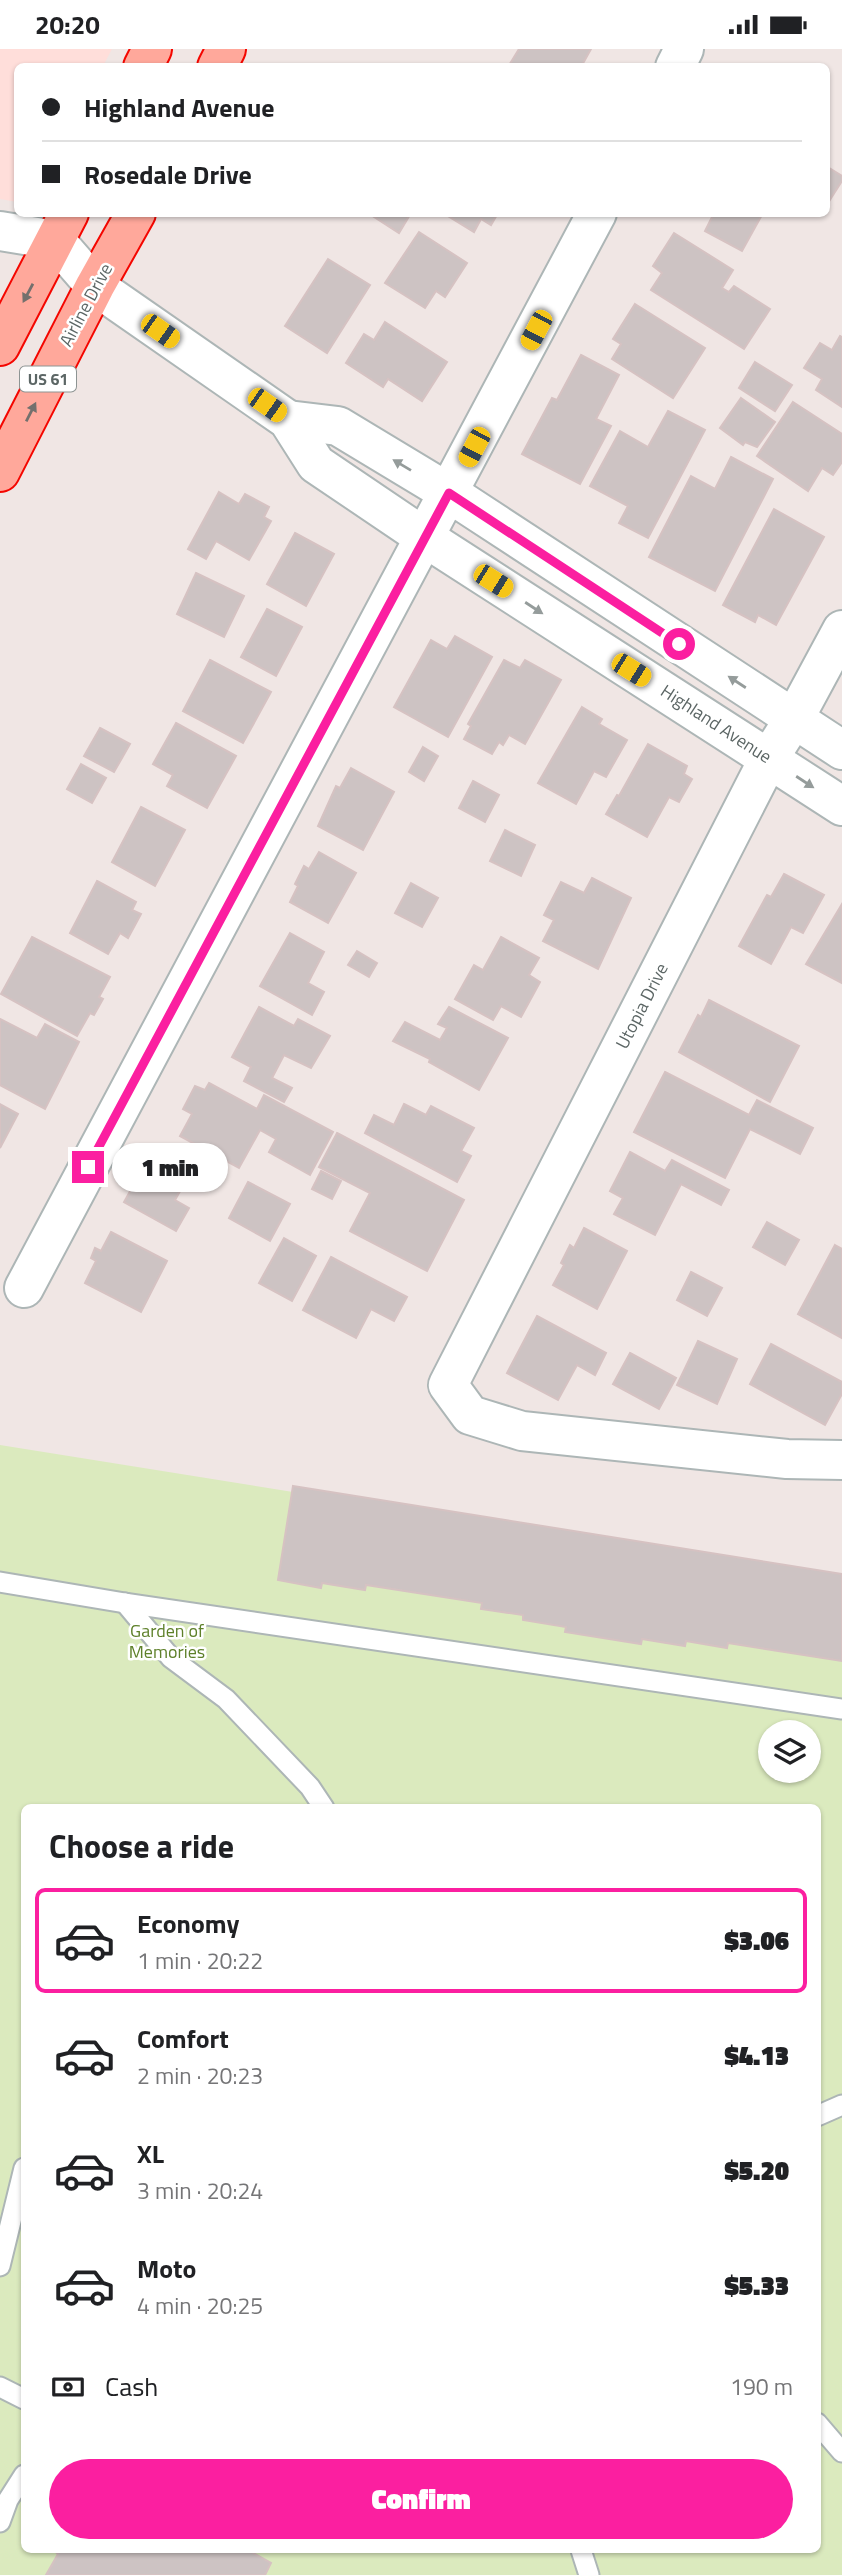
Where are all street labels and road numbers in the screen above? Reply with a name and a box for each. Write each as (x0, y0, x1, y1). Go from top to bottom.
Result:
street label: Airline Drive (52, 258, 119, 351)
road number: US 61 (20, 367, 76, 391)
street label: Highland Avenue (655, 677, 777, 770)
street label: Utopia Drive (608, 958, 675, 1053)

